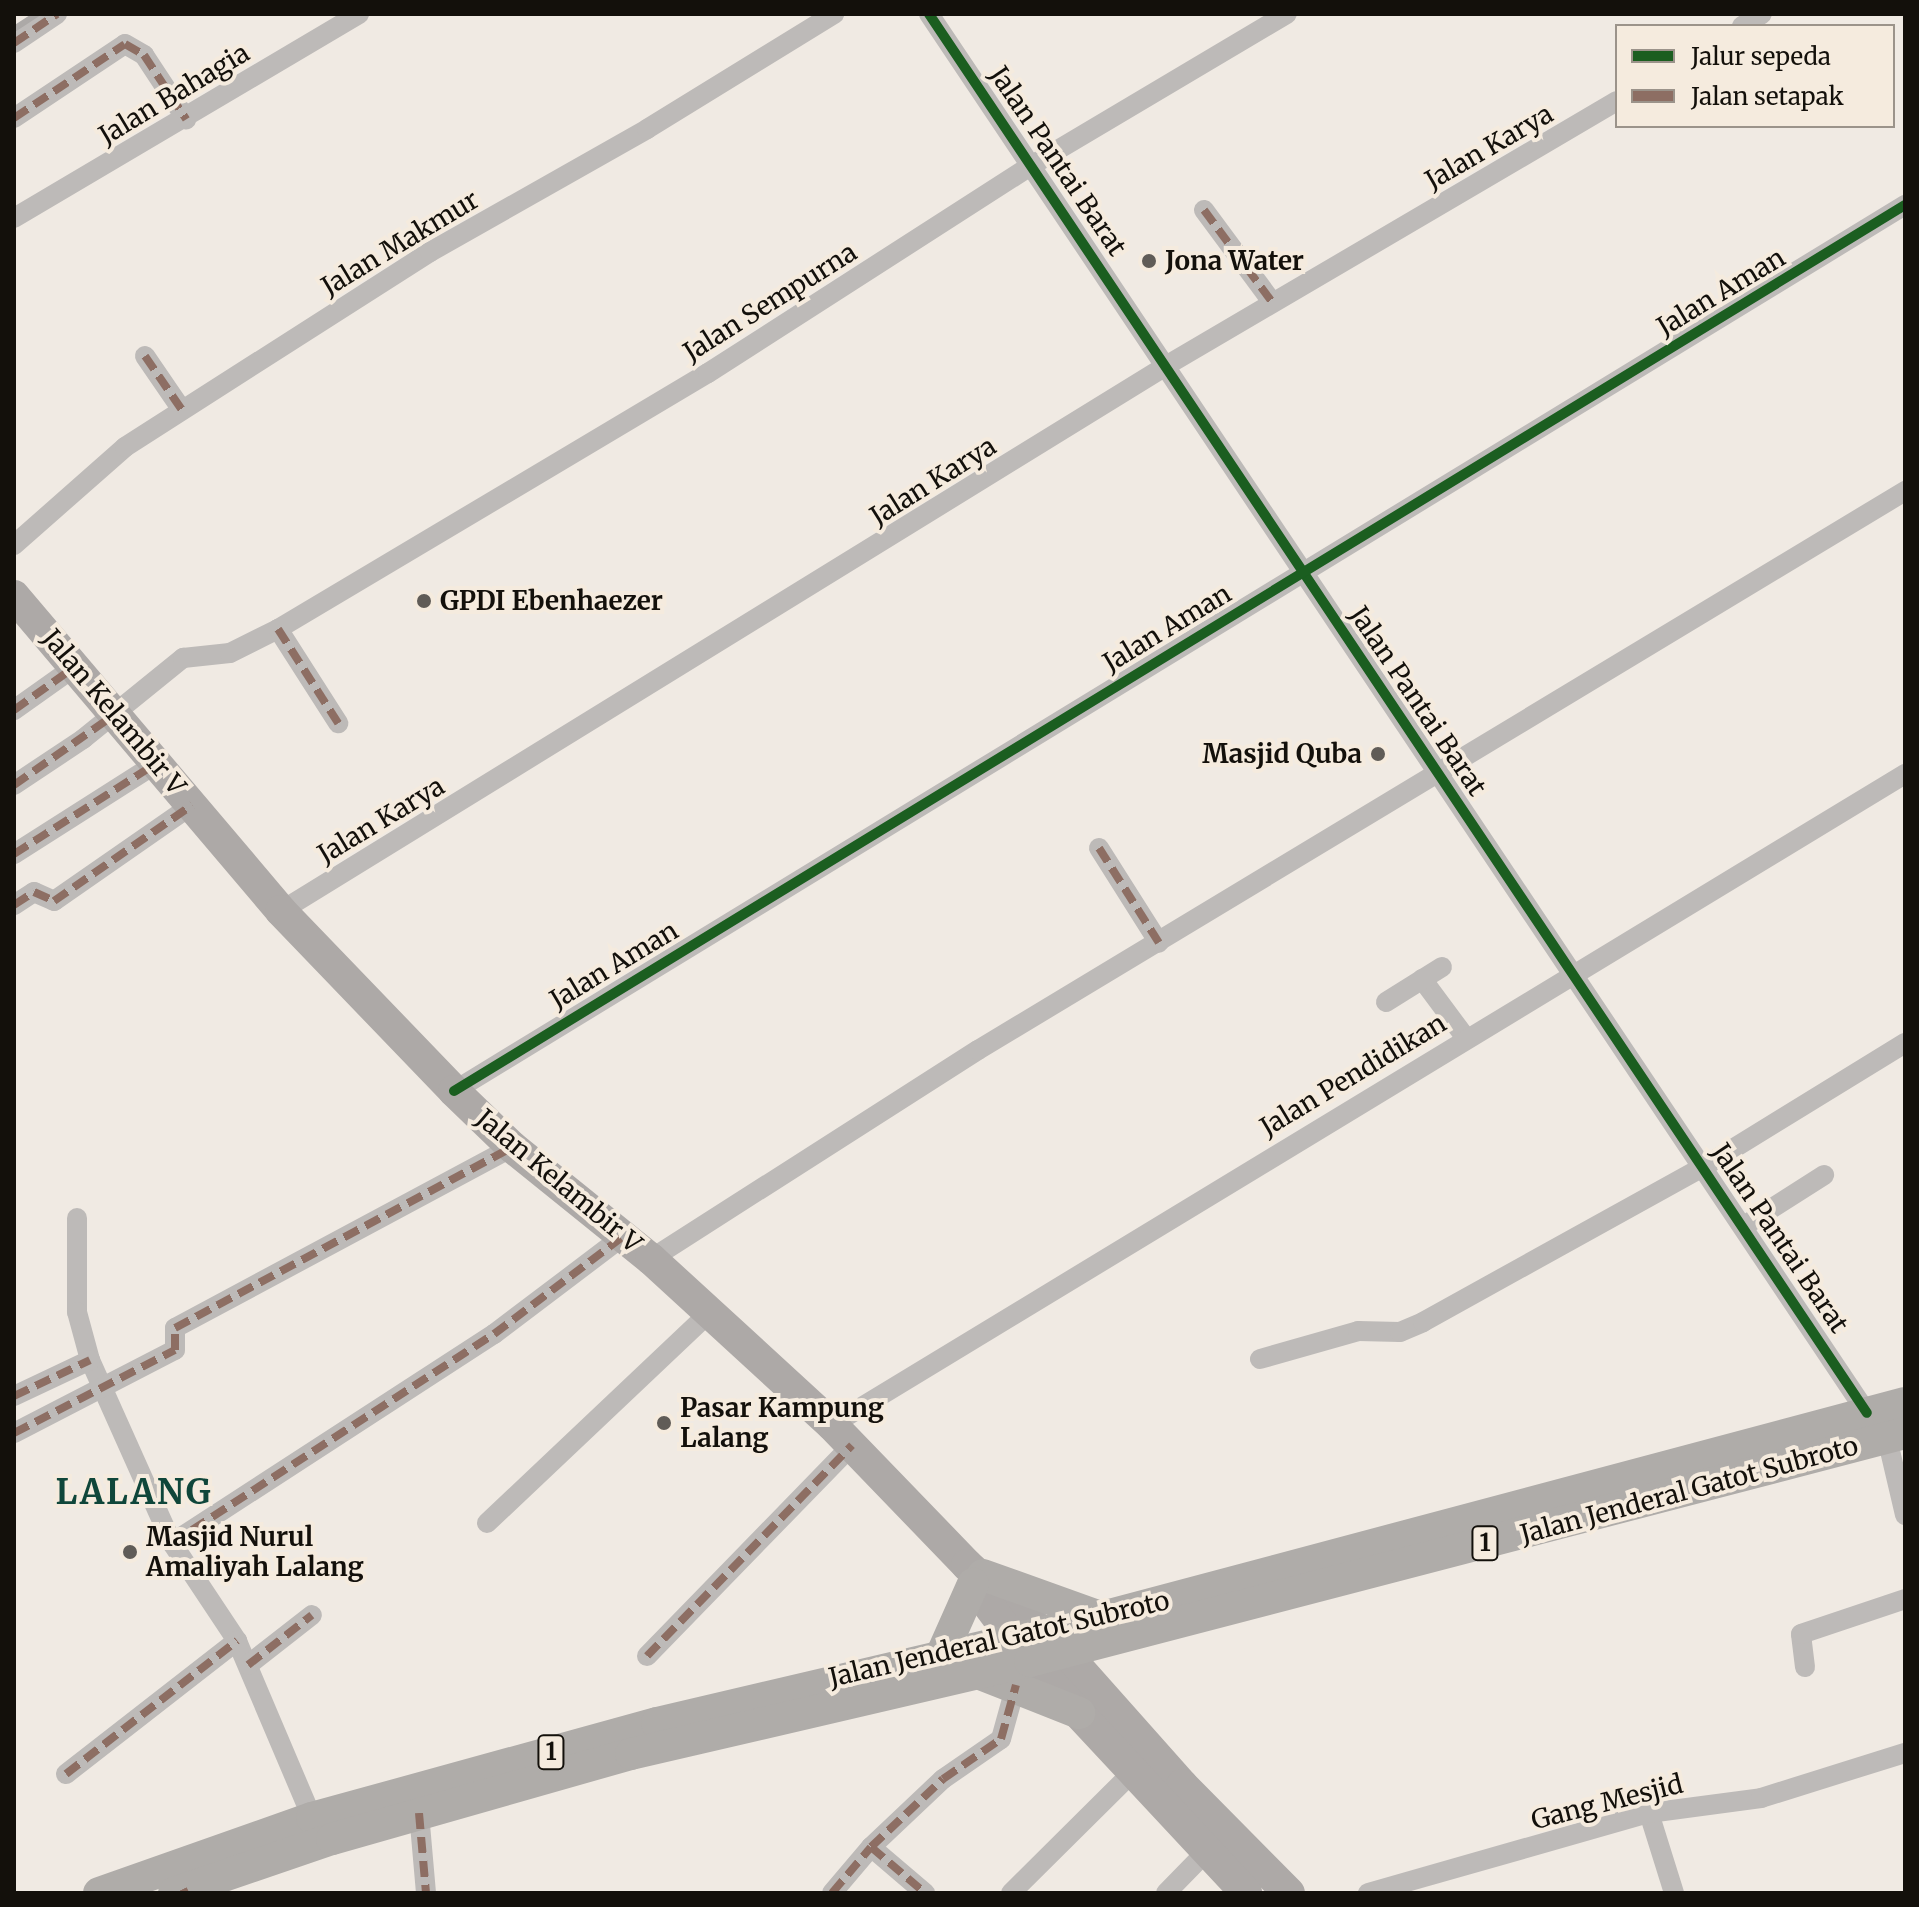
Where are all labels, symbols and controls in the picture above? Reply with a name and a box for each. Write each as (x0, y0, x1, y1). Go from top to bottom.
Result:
legend (1615, 24, 1895, 128)
street label: Jalan Bahagia (93, 37, 255, 151)
text: Jalur sepeda (1691, 41, 1831, 72)
street label: Jalan Pantai Barat (983, 60, 1133, 262)
text: Jalan setapak (1691, 81, 1844, 112)
street label: Jalan Karya (1420, 98, 1558, 196)
street label: Jalan Makmur (316, 184, 484, 302)
street label: Jalan Sempurna (678, 236, 862, 368)
street label: Jalan Aman (1651, 242, 1791, 342)
place label: Jona Water (1165, 245, 1304, 277)
marker: Jona Water (1140, 252, 1158, 270)
street label: Jalan Karya (865, 430, 1001, 532)
street label: Jalan Aman (1097, 578, 1237, 678)
place label: GPDI Ebenhaezer (440, 585, 663, 617)
marker: GPDI Ebenhaezer (415, 592, 433, 610)
street label: Jalan Pantai Barat (1343, 600, 1493, 802)
street label: Jalan Kelambir V (36, 623, 192, 801)
place label: Masjid Quba (1202, 738, 1362, 770)
marker: Masjid Quba (1369, 745, 1387, 763)
street label: Jalan Karya (312, 770, 450, 870)
street label: Jalan Aman (544, 915, 684, 1015)
street label: Jalan Pendidikan (1254, 1007, 1452, 1143)
street label: Jalan Kelambir V (470, 1103, 648, 1259)
street label: Jalan Pantai Barat (1705, 1137, 1855, 1339)
place label: Pasar Kampung Lalang (680, 1392, 884, 1454)
marker: Pasar Kampung Lalang (655, 1414, 673, 1432)
street label: Jalan Jenderal Gatot Subroto (1517, 1430, 1861, 1550)
district label: LALANG (55, 1473, 213, 1513)
place label: Masjid Nurul Amaliyah Lalang (146, 1521, 364, 1582)
road number: 1 (1471, 1523, 1499, 1563)
marker: Masjid Nurul Amaliyah Lalang (121, 1543, 139, 1561)
street label: Jalan Jenderal Gatot Subroto (826, 1585, 1172, 1693)
road number: 1 (537, 1732, 565, 1772)
street label: Gang Mesjid (1528, 1768, 1686, 1836)

